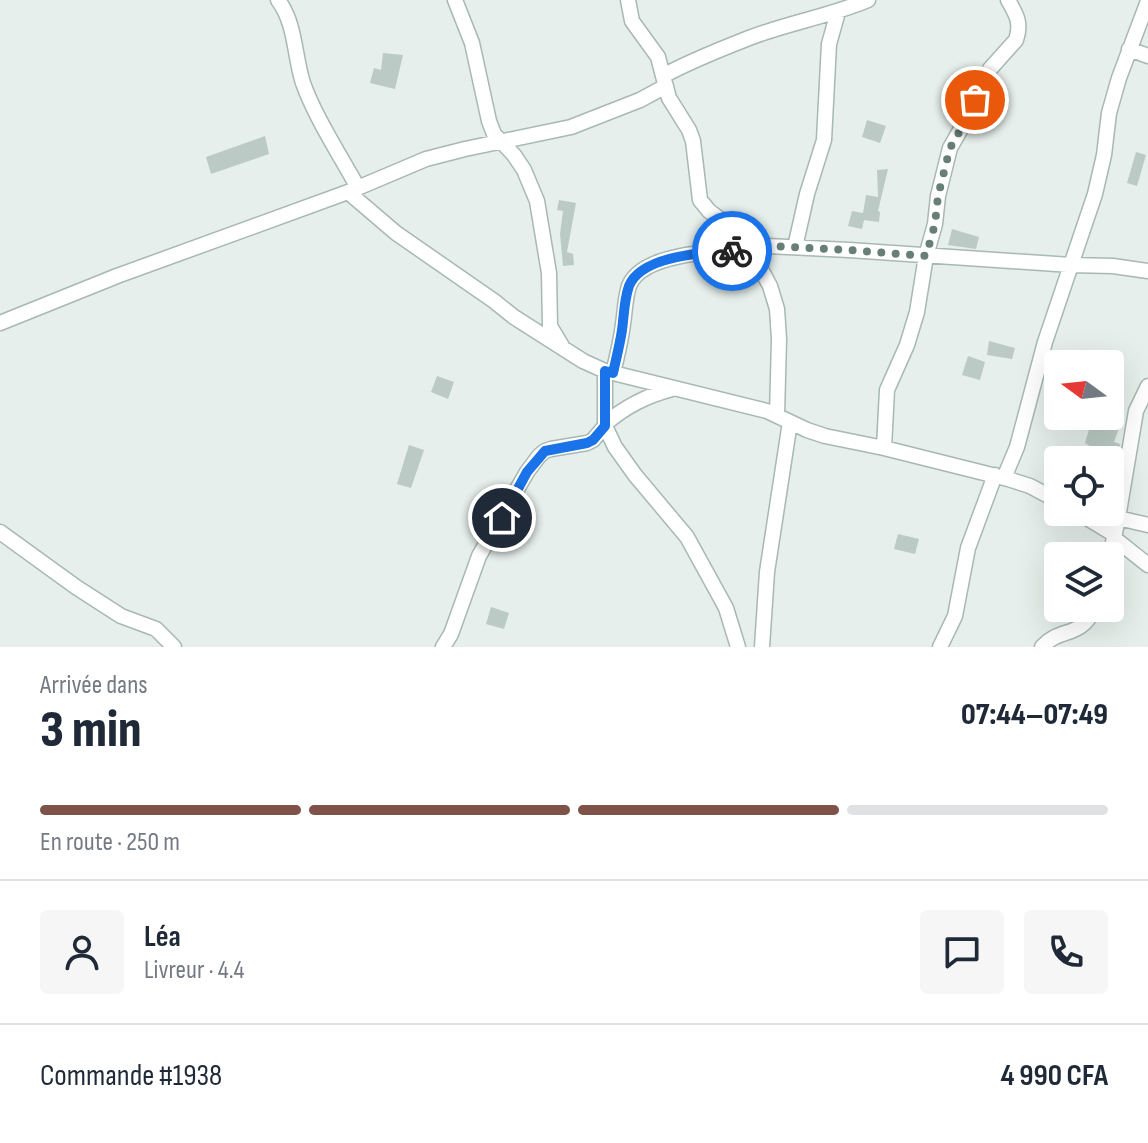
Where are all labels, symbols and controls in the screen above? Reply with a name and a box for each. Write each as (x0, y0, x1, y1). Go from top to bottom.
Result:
pin (941, 66, 1009, 134)
icon: bag (953, 78, 997, 122)
courier (692, 211, 772, 291)
icon: bike (710, 229, 754, 273)
north arrow (1044, 350, 1124, 430)
map controls (1044, 350, 1124, 622)
button: locate (1044, 446, 1124, 526)
pin (468, 484, 536, 552)
icon: home (480, 496, 524, 540)
button: layers (1044, 542, 1124, 622)
text: Arrivée dans (40, 670, 148, 701)
text: 07:44–07:49 (961, 697, 1108, 733)
text: 3 min (40, 699, 142, 762)
text: En route · 250 m (40, 827, 180, 858)
button: person (40, 910, 124, 994)
button: chat (920, 910, 1004, 994)
button: phone (1024, 910, 1108, 994)
text: Léa (144, 919, 181, 955)
text: Livreur · 4.4 (144, 955, 244, 986)
text: Commande #1938 (40, 1058, 222, 1094)
text: 4 990 CFA (1001, 1058, 1108, 1094)

